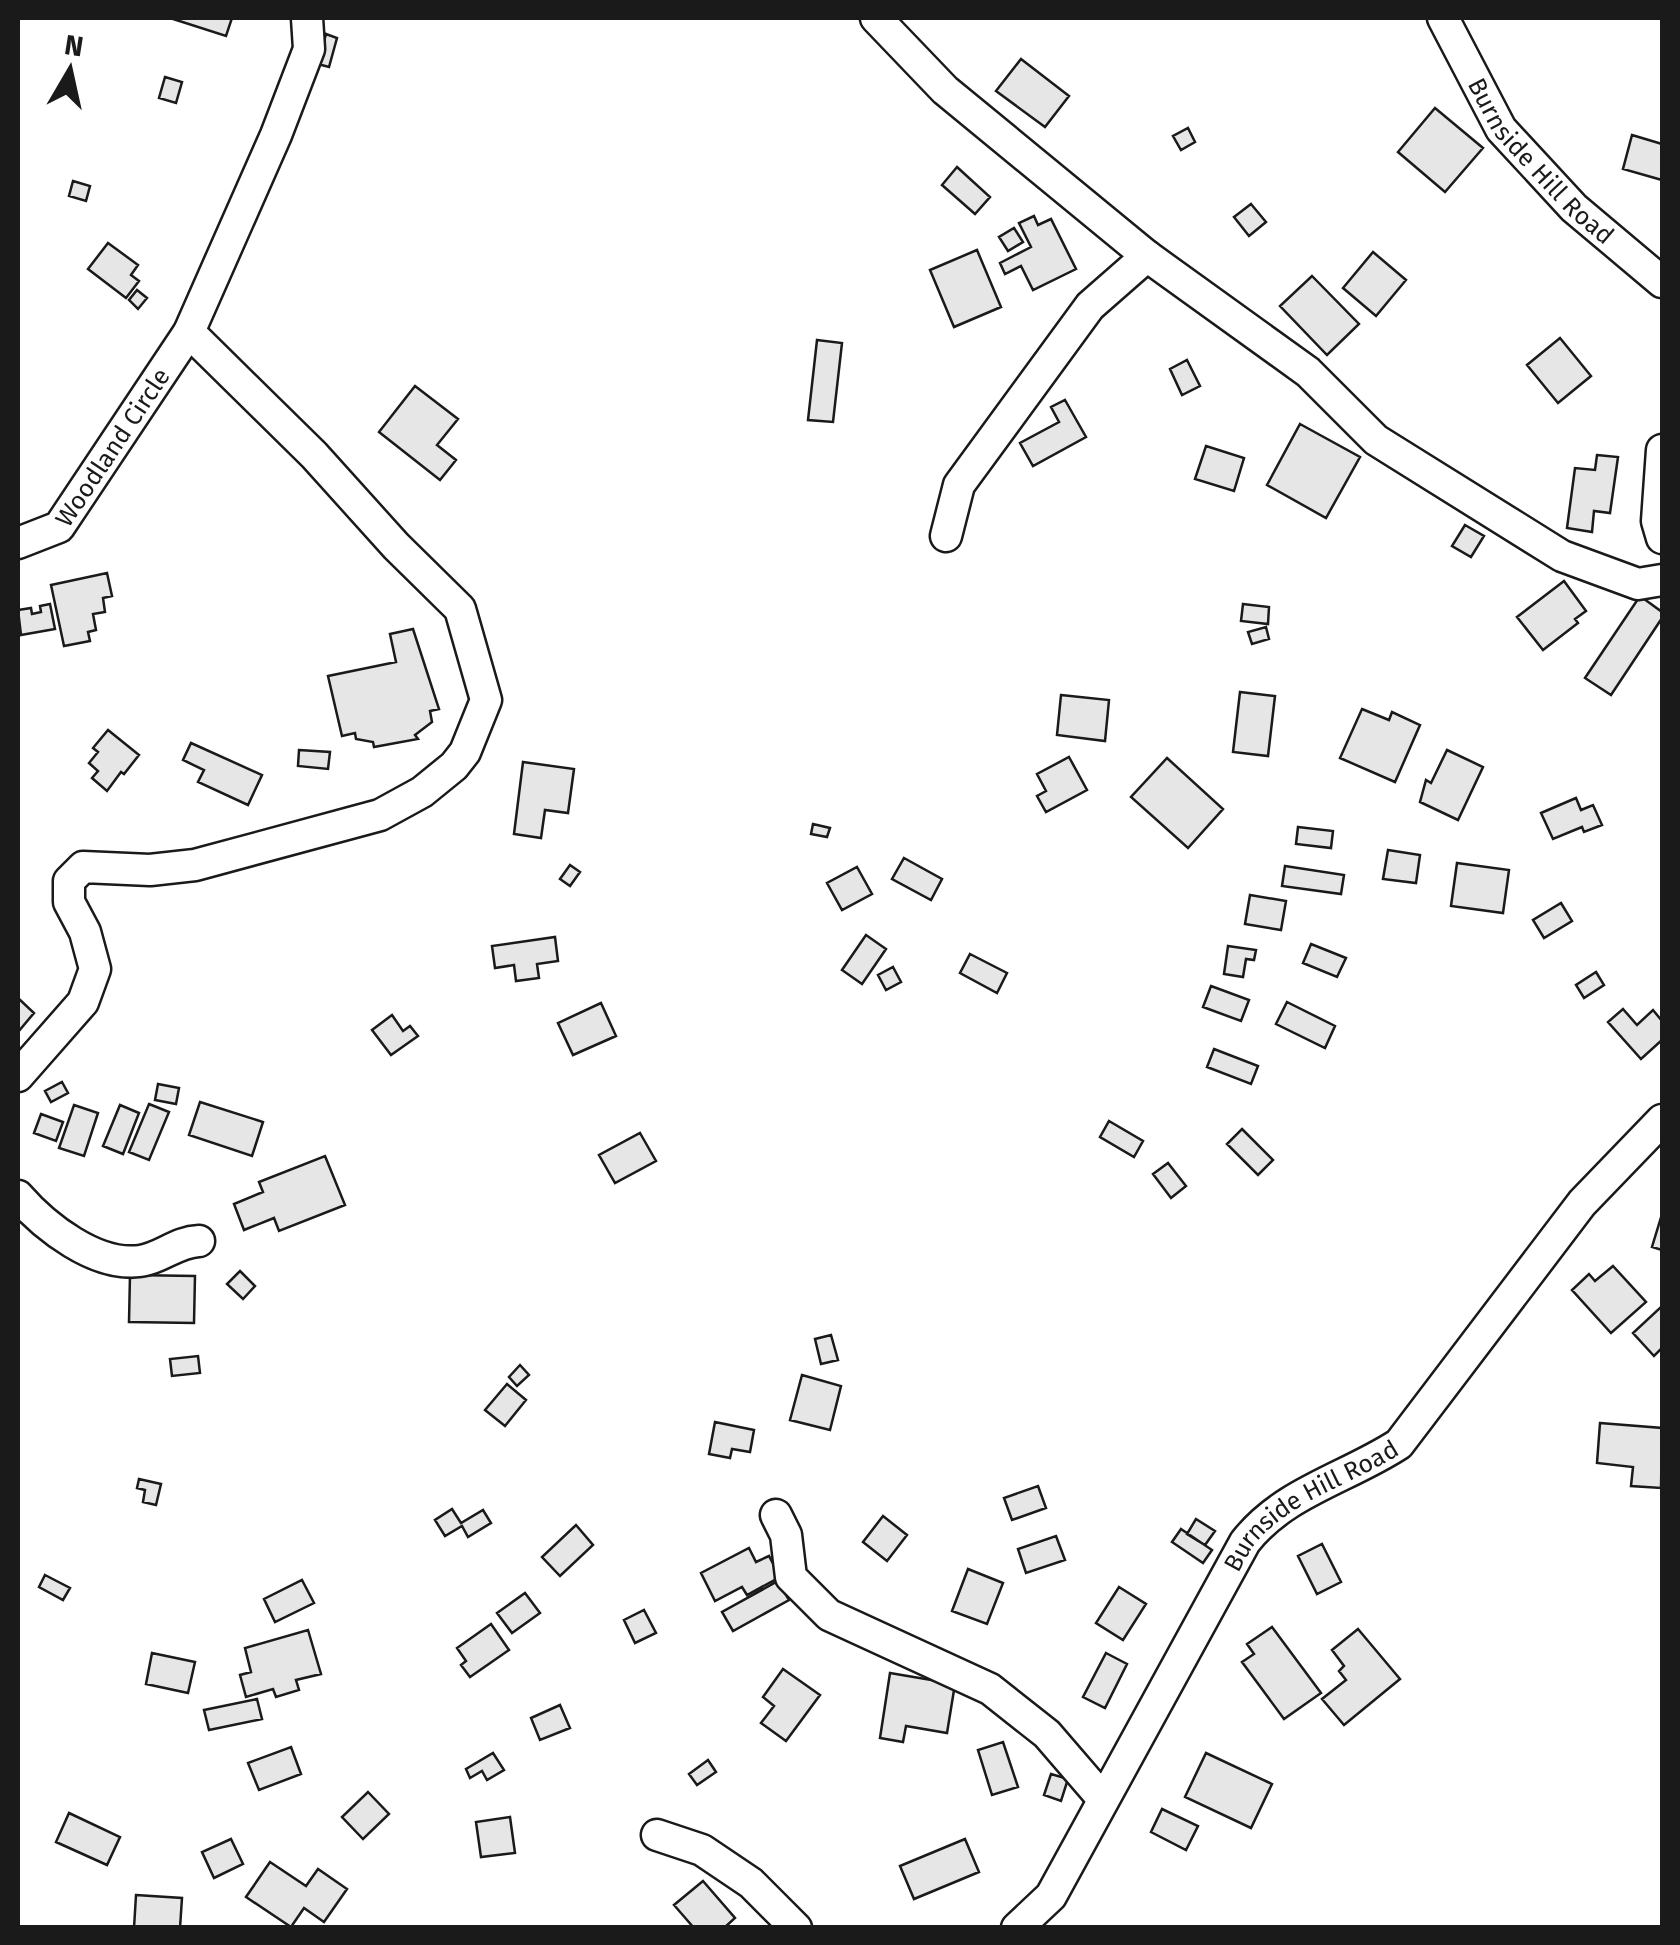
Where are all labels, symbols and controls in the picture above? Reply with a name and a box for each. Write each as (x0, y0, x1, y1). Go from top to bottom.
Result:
north arrow (20, 20, 120, 120)
text: N (62, 28, 86, 64)
street label: Burnside Hill Road (1461, 73, 1620, 251)
street label: Woodland Circle (49, 363, 177, 533)
street label: Burnside Hill Road (1218, 1434, 1404, 1577)

